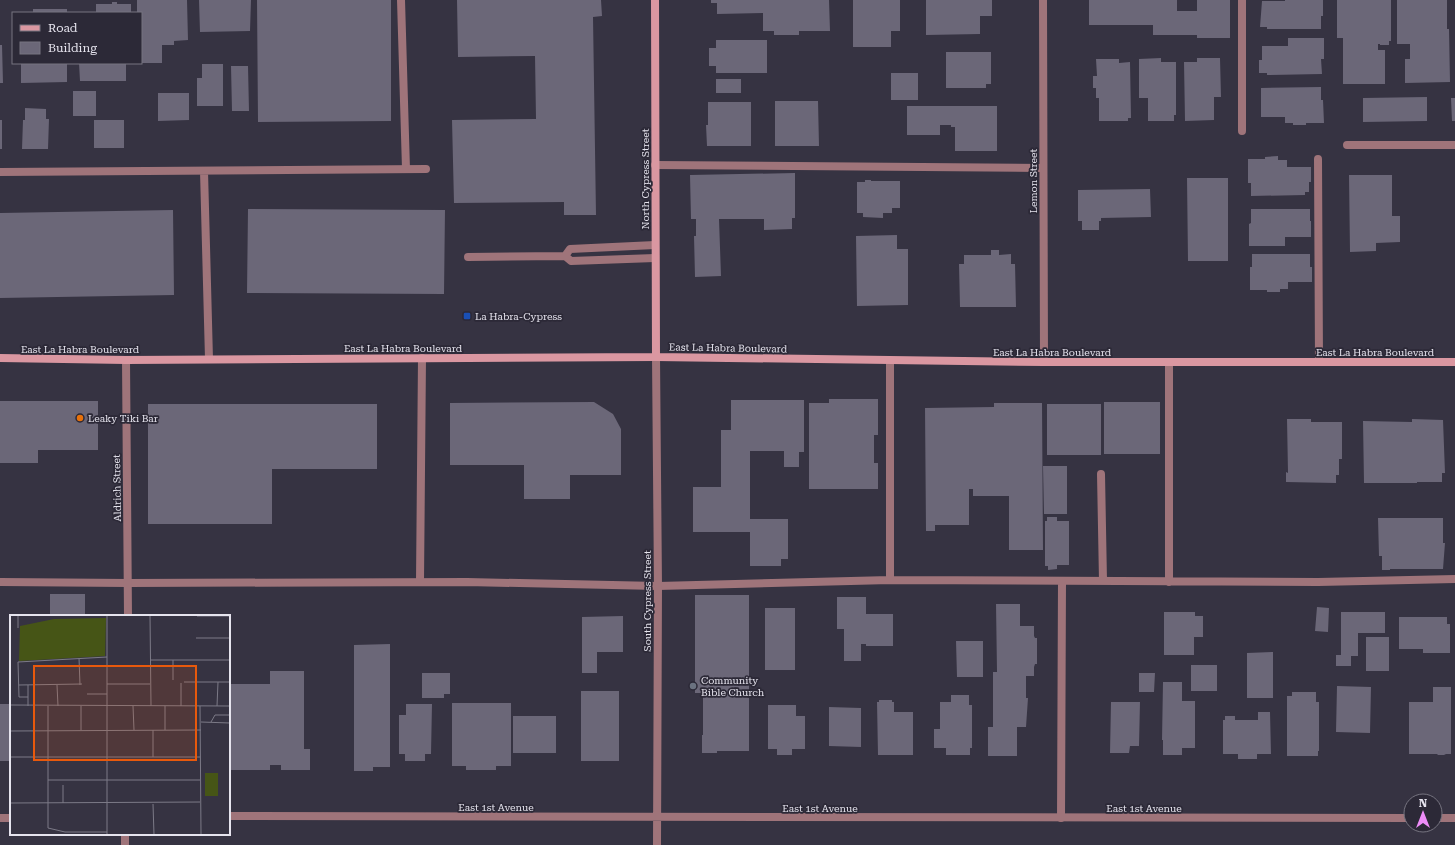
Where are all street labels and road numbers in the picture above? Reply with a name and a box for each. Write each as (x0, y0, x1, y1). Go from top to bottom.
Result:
street label: North Cypress Street (640, 128, 651, 230)
street label: Lemon Street (1028, 148, 1039, 213)
street label: East La Habra Boulevard (669, 341, 788, 355)
street label: East La Habra Boulevard (344, 343, 463, 354)
street label: East La Habra Boulevard (21, 344, 140, 355)
street label: East La Habra Boulevard (993, 347, 1112, 358)
street label: East La Habra Boulevard (1316, 347, 1435, 358)
street label: Aldrich Street (111, 454, 123, 522)
street label: South Cypress Street (642, 550, 653, 652)
street label: East 1st Avenue (458, 802, 534, 813)
street label: East 1st Avenue (782, 803, 858, 814)
street label: East 1st Avenue (1106, 803, 1182, 814)

